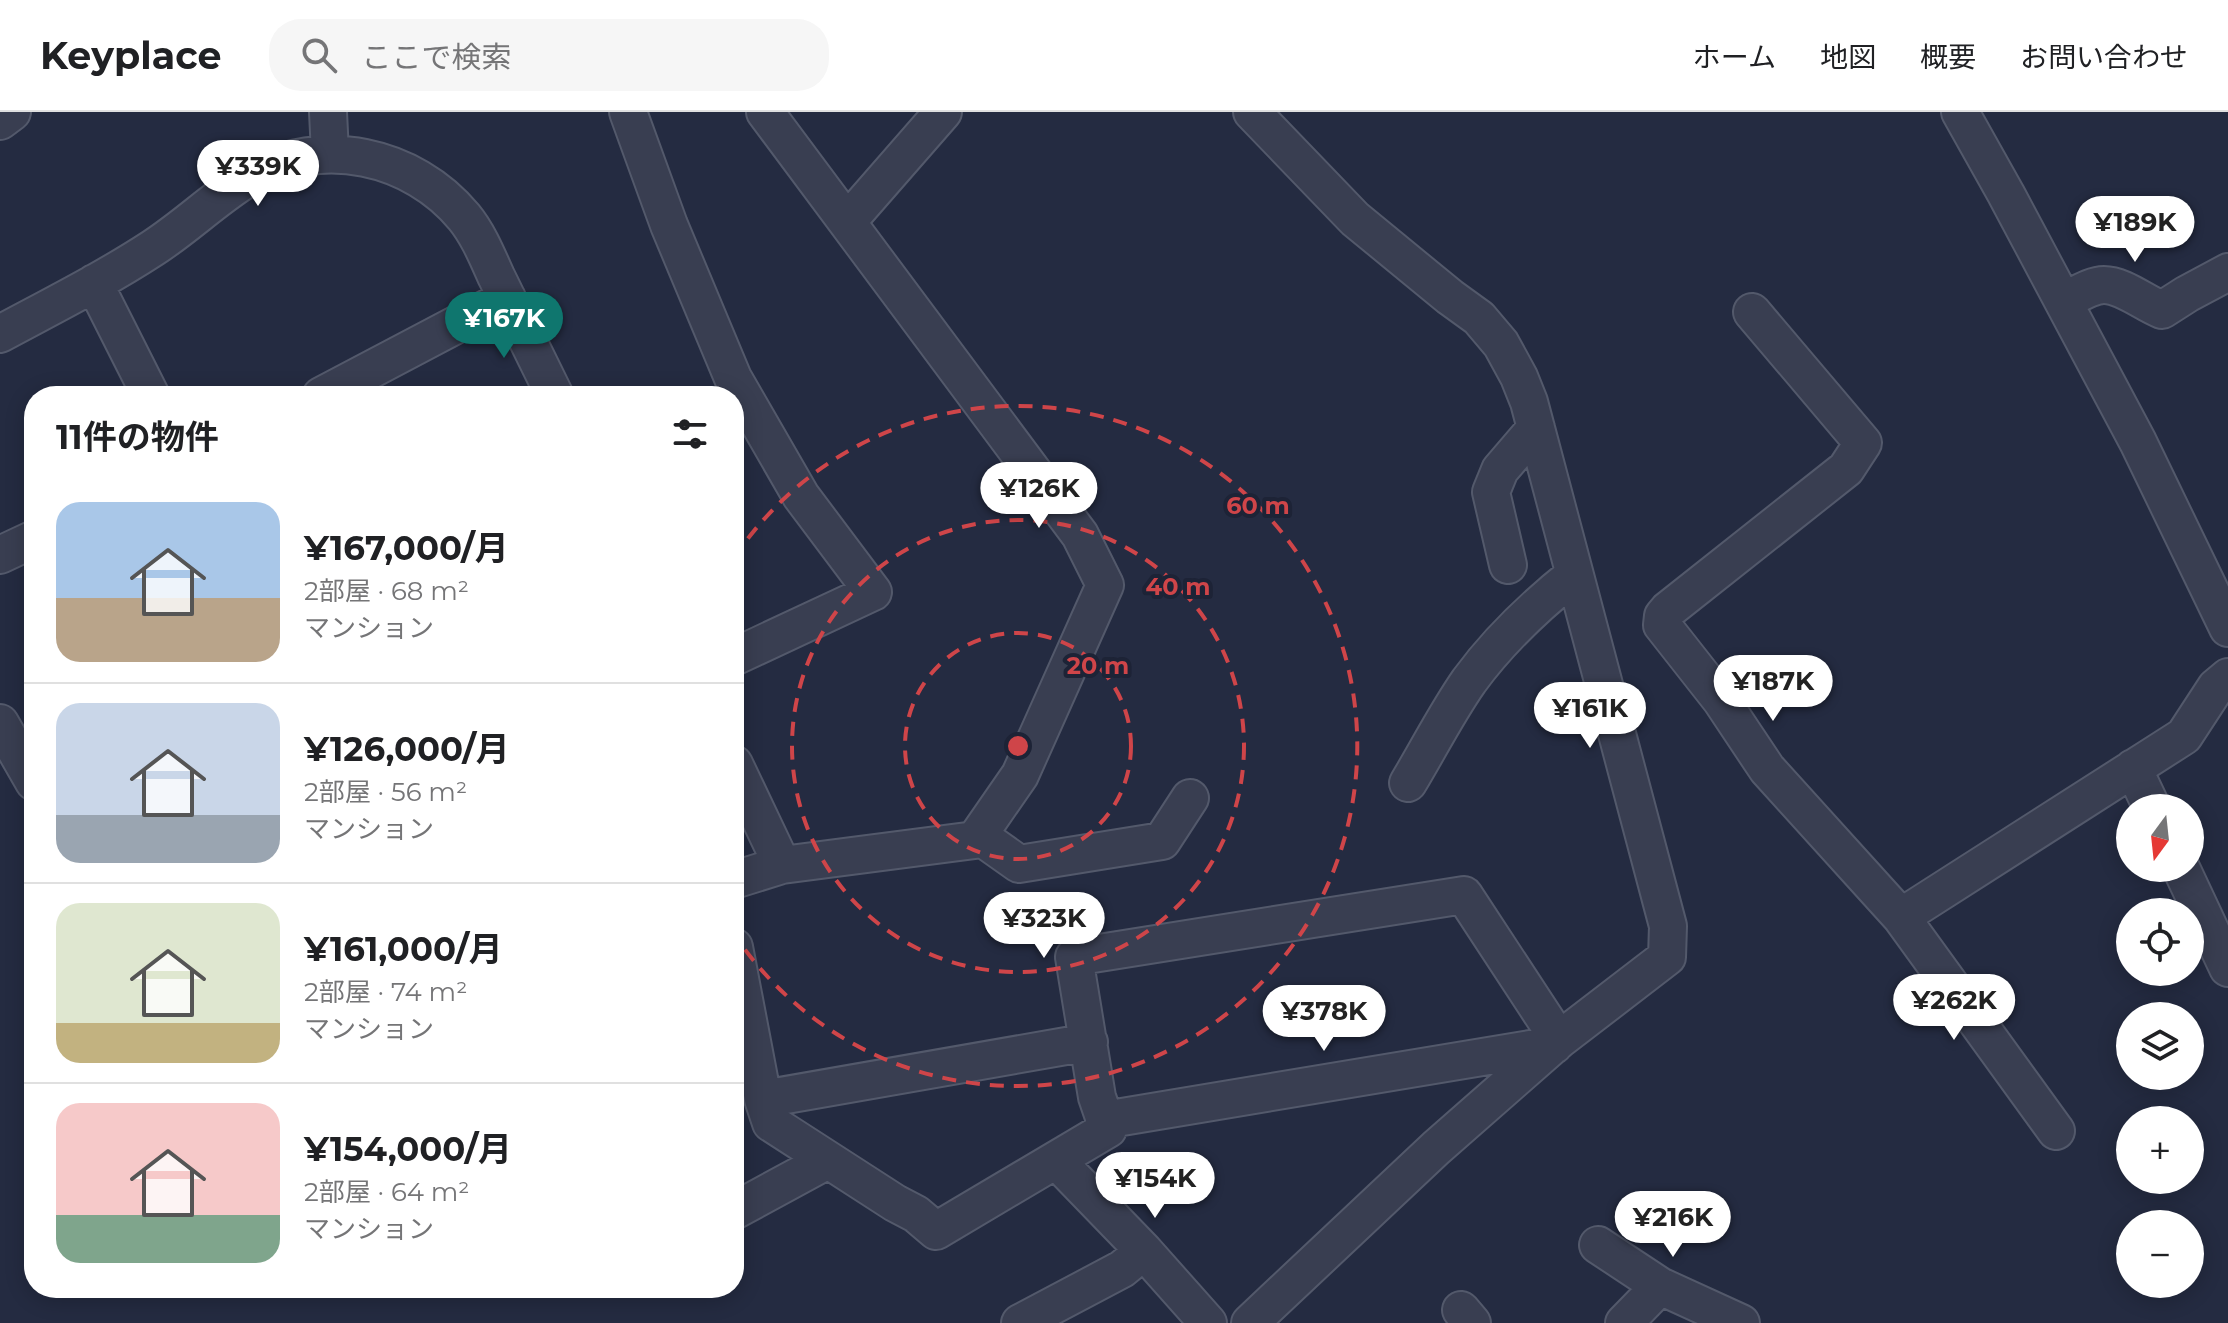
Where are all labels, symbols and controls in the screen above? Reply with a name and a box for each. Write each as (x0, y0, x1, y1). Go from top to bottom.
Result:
search box (269, 19, 829, 91)
text: Keyplace (40, 32, 221, 79)
icon: search (297, 33, 341, 77)
text: ここで検索 (361, 39, 511, 76)
text: ホーム (1693, 40, 1776, 74)
text: 地図 (1820, 40, 1876, 74)
text: 概要 (1920, 40, 1976, 74)
text: お問い合わせ (2020, 40, 2188, 74)
pin: ¥339K (202, 140, 314, 208)
text: ¥339K (215, 150, 301, 182)
pin: ¥189K (2079, 196, 2191, 264)
text: ¥189K (2093, 206, 2177, 238)
pin: ¥167K (448, 292, 560, 360)
text: ¥167K (463, 302, 545, 334)
icon: filters (668, 412, 712, 456)
text: 11件の物件 (56, 416, 219, 458)
pin: ¥126K (983, 462, 1095, 530)
text: ¥126K (998, 472, 1080, 504)
text: 60 m (1226, 491, 1290, 520)
text: ¥167,000/月 (304, 527, 509, 569)
icon: home (120, 534, 216, 630)
text: 40 m (1146, 572, 1210, 601)
text: 2部屋 · 68 m² (304, 575, 469, 607)
text: マンション (304, 612, 434, 644)
text: 20 m (1067, 651, 1129, 680)
pin: ¥187K (1717, 655, 1829, 723)
text: ¥187K (1732, 665, 1814, 697)
pin: ¥161K (1534, 682, 1646, 750)
text: ¥161K (1552, 692, 1628, 724)
text: ¥126,000/月 (304, 728, 510, 770)
centre of rings (1004, 732, 1032, 760)
icon: home (120, 735, 216, 831)
text: 2部屋 · 56 m² (304, 776, 467, 808)
north arrow (2116, 794, 2204, 882)
map controls (2116, 794, 2204, 1298)
text: マンション (304, 813, 434, 845)
pin: ¥323K (988, 892, 1100, 960)
button: locate (2116, 898, 2204, 986)
text: ¥323K (1002, 902, 1086, 934)
text: ¥161,000/月 (304, 928, 503, 970)
icon: home (120, 935, 216, 1031)
pin: ¥262K (1898, 974, 2010, 1042)
text: 2部屋 · 74 m² (304, 976, 467, 1008)
text: ¥262K (1911, 984, 1997, 1016)
pin: ¥378K (1268, 985, 1380, 1053)
text: ¥378K (1281, 995, 1367, 1027)
button: layers (2116, 1002, 2204, 1090)
text: マンション (304, 1013, 434, 1045)
button: + (2116, 1106, 2204, 1194)
text: ¥154,000/月 (304, 1128, 512, 1170)
icon: home (120, 1135, 216, 1231)
pin: ¥154K (1099, 1152, 1211, 1220)
text: ¥154K (1114, 1162, 1196, 1194)
text: 2部屋 · 64 m² (304, 1176, 470, 1208)
pin: ¥216K (1617, 1191, 1729, 1259)
text: ¥216K (1633, 1201, 1713, 1233)
button: − (2116, 1210, 2204, 1298)
text: マンション (304, 1213, 434, 1245)

